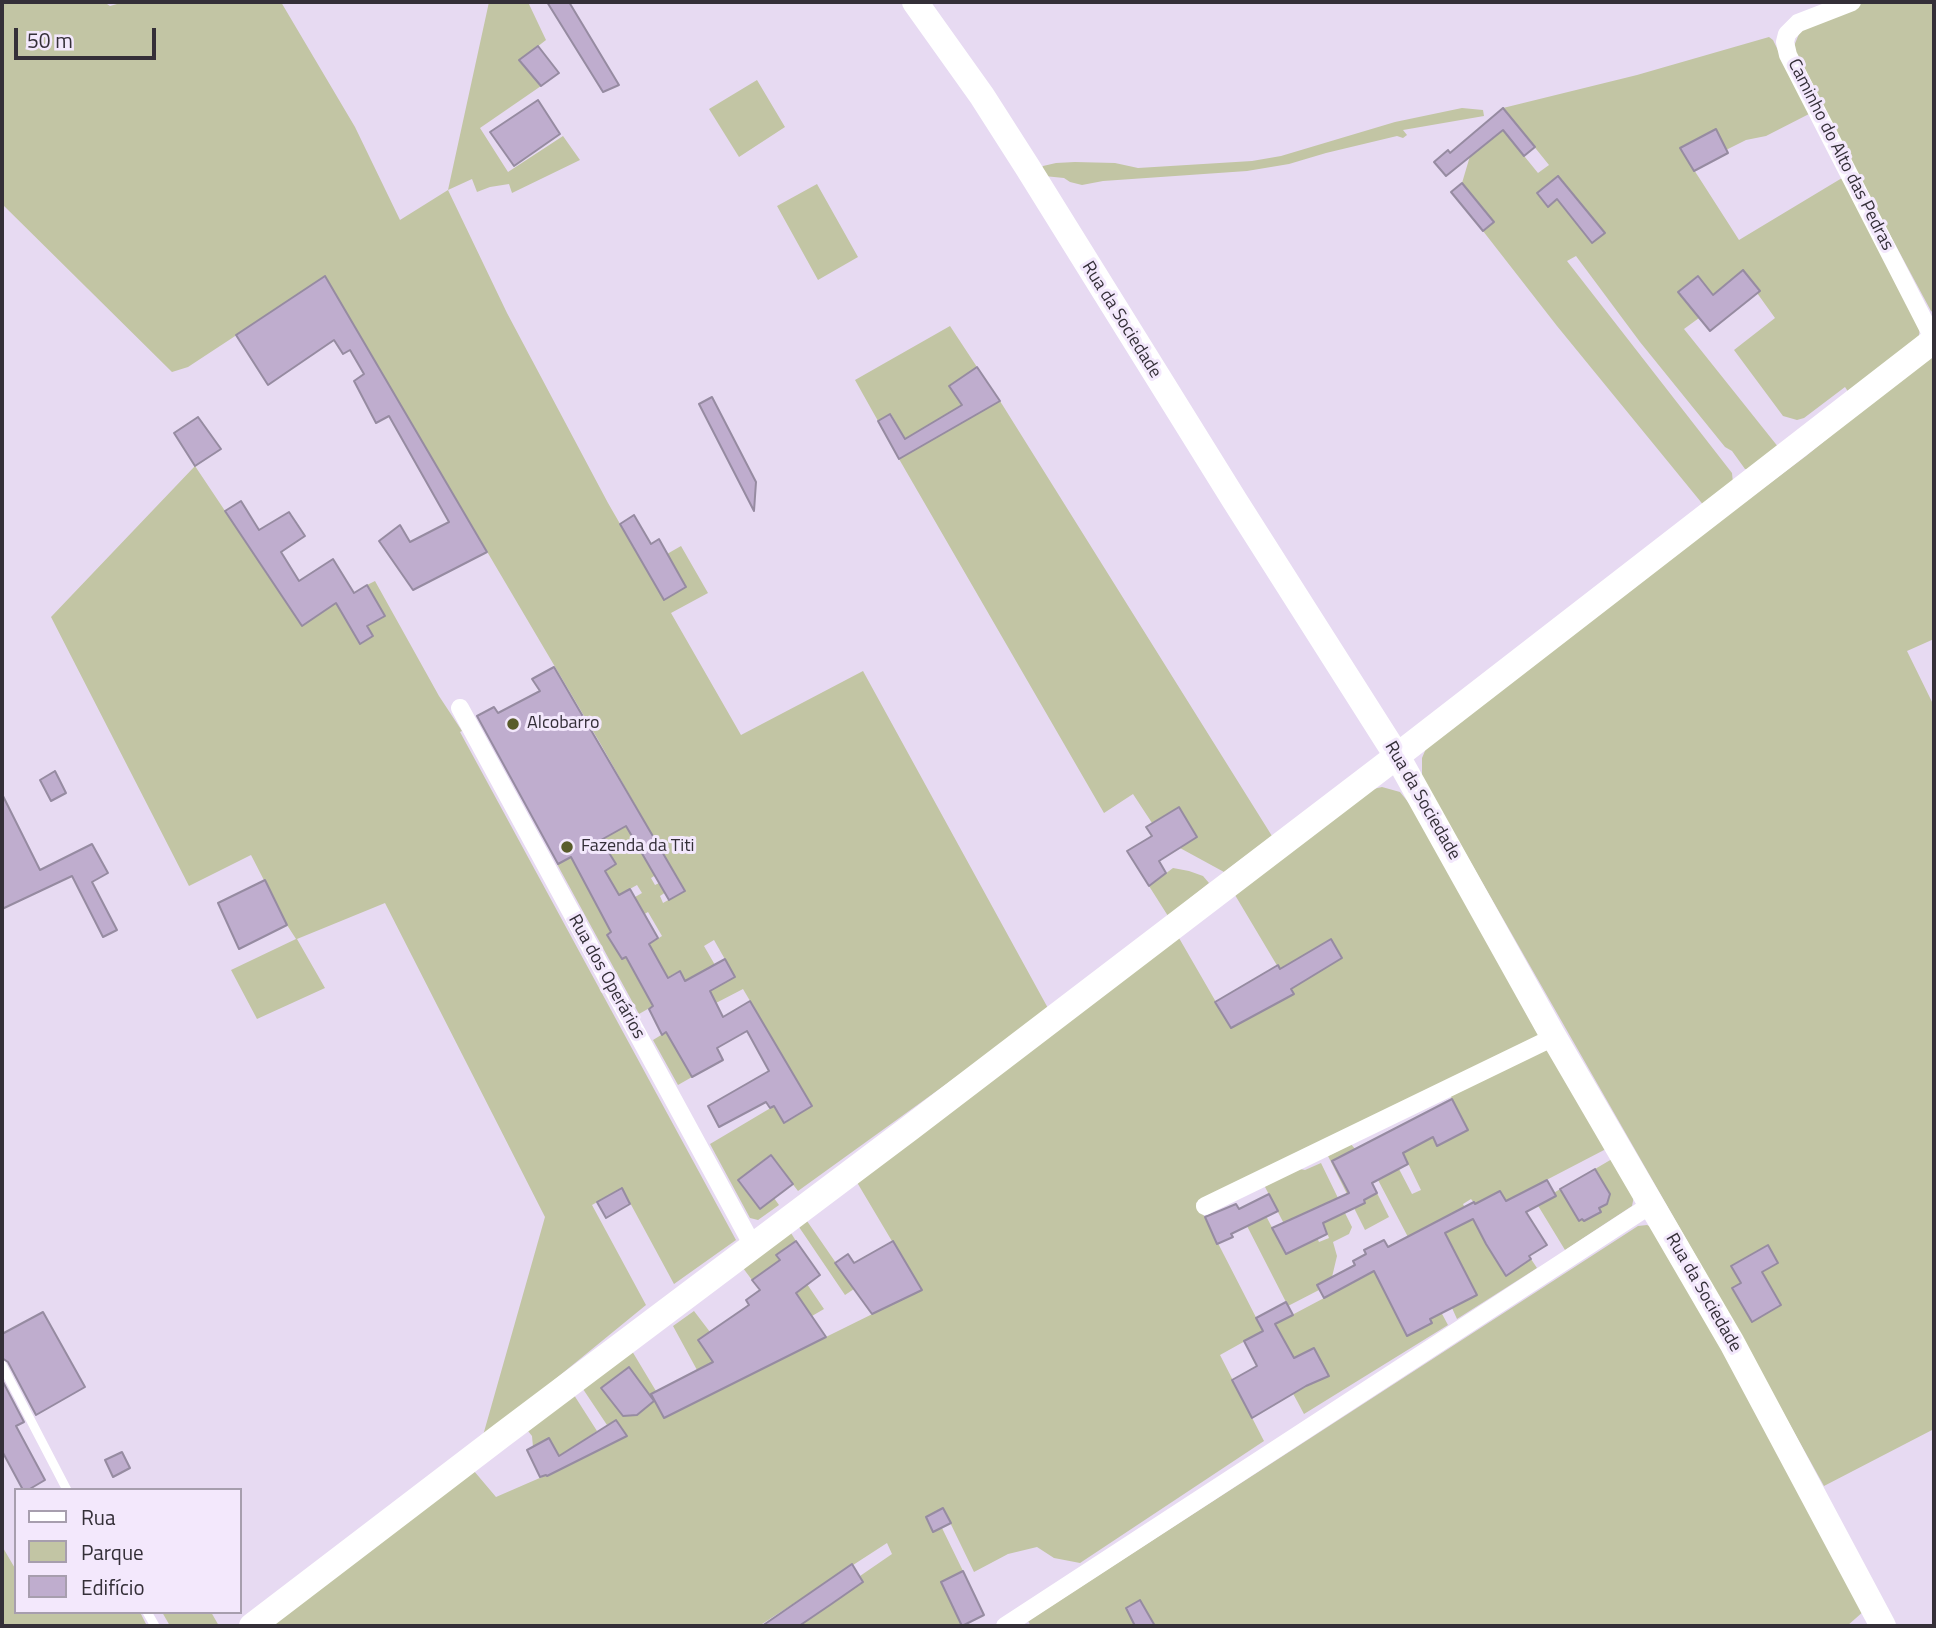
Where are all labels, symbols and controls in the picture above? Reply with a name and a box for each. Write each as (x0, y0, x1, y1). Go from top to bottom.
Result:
scale bar (18, 14, 159, 58)
text: 50 m (27, 24, 73, 56)
street label: Caminho do Alto das Pedras (1782, 56, 1898, 254)
street label: Rua da Sociedade (1077, 258, 1165, 382)
place label: Alcobarro (527, 713, 599, 735)
marker: Alcobarro (505, 716, 521, 732)
street label: Rua da Sociedade (1379, 738, 1465, 864)
place label: Fazenda da Titi (581, 836, 694, 858)
marker: Fazenda da Titi (559, 839, 575, 855)
street label: Rua dos Operários (563, 911, 649, 1043)
street label: Rua da Sociedade (1660, 1230, 1746, 1356)
legend (14, 1488, 242, 1614)
text: Rua (81, 1501, 116, 1533)
text: Parque (81, 1536, 144, 1568)
text: Edifício (81, 1571, 145, 1603)

